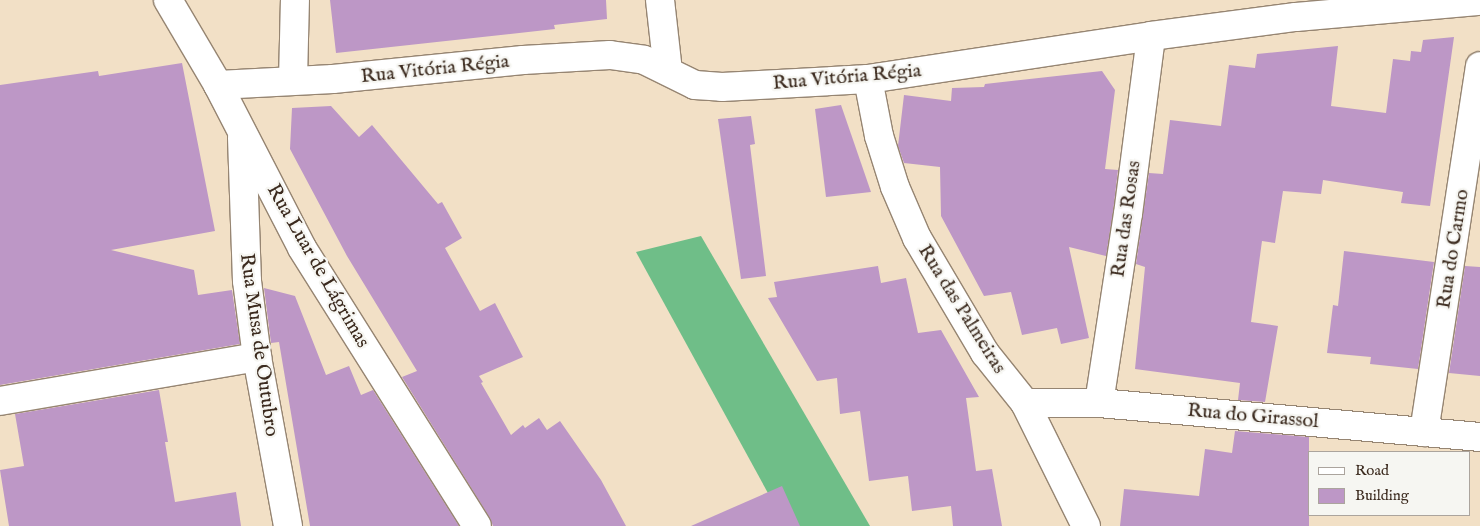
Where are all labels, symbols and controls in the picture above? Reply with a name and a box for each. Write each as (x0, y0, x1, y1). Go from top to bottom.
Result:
street label: Rua Vitória Régia (360, 49, 510, 89)
street label: Rua Vitória Régia (772, 59, 922, 95)
street label: Rua das Rosas (1106, 159, 1146, 279)
street label: Rua Luar de Lágrimas (261, 180, 375, 352)
street label: Rua do Carmo (1432, 187, 1474, 311)
street label: Rua das Palmeiras (913, 240, 1011, 378)
street label: Rua Musa de Outubro (234, 252, 284, 438)
street label: Rua do Girassol (1186, 398, 1320, 434)
legend (1308, 451, 1470, 516)
text: Road (1355, 461, 1389, 480)
text: Building (1355, 486, 1409, 505)

